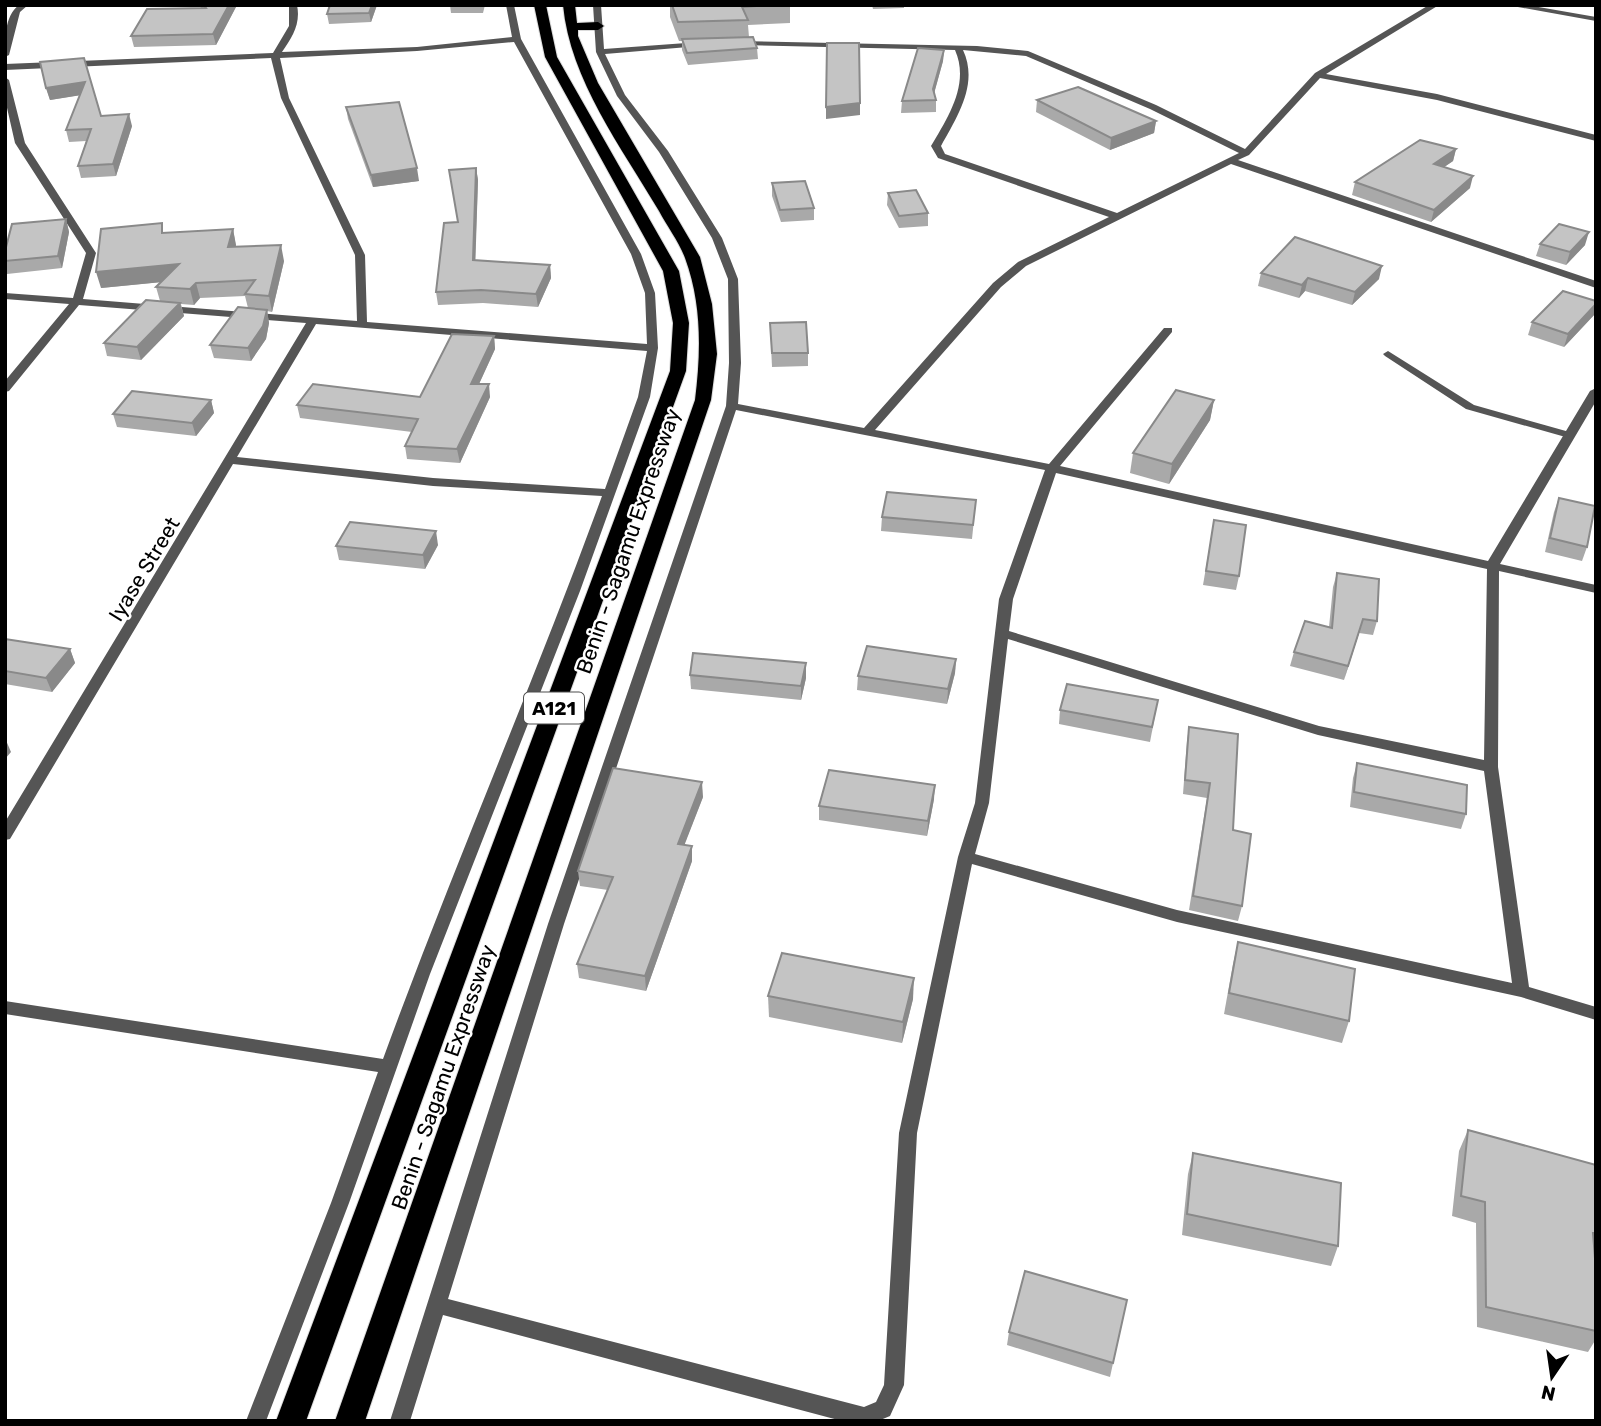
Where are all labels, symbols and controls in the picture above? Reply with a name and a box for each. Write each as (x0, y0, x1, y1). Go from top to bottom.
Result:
street label: Benin - Sagamu Expressway (571, 405, 685, 677)
street label: Iyase Street (103, 512, 185, 626)
road number: A121 (524, 692, 584, 723)
street label: Benin - Sagamu Expressway (386, 941, 500, 1213)
north arrow (1517, 1342, 1587, 1412)
text: N (1539, 1380, 1558, 1406)

